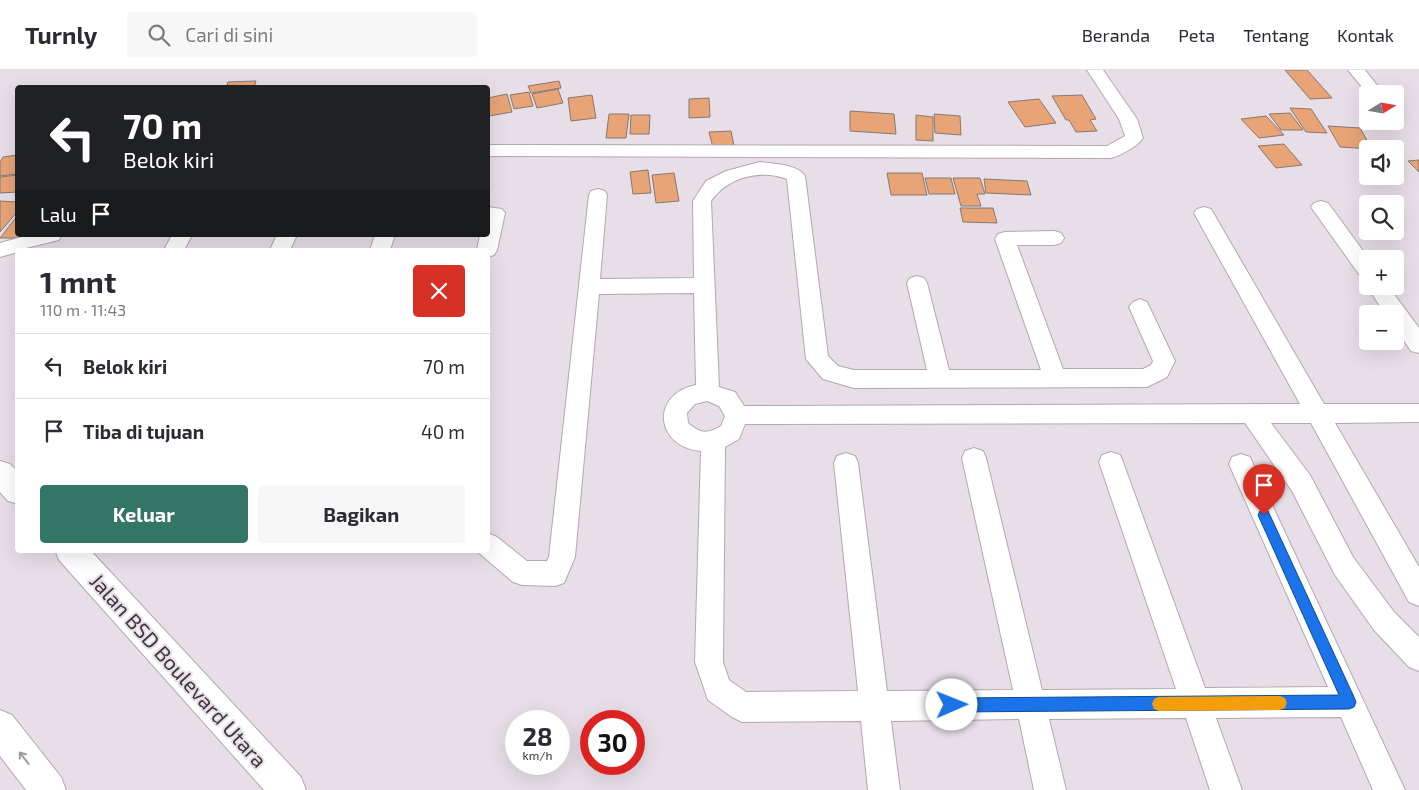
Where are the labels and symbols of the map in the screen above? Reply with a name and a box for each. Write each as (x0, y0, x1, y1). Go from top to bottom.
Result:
north arrow (1359, 85, 1404, 130)
pin (1243, 464, 1285, 515)
street label: Jalan BSD Boulevard Utara (85, 568, 273, 772)
position arrow (925, 678, 977, 730)
speed limit sign: 30 (580, 710, 645, 775)
one-way arrow (19, 752, 30, 765)

